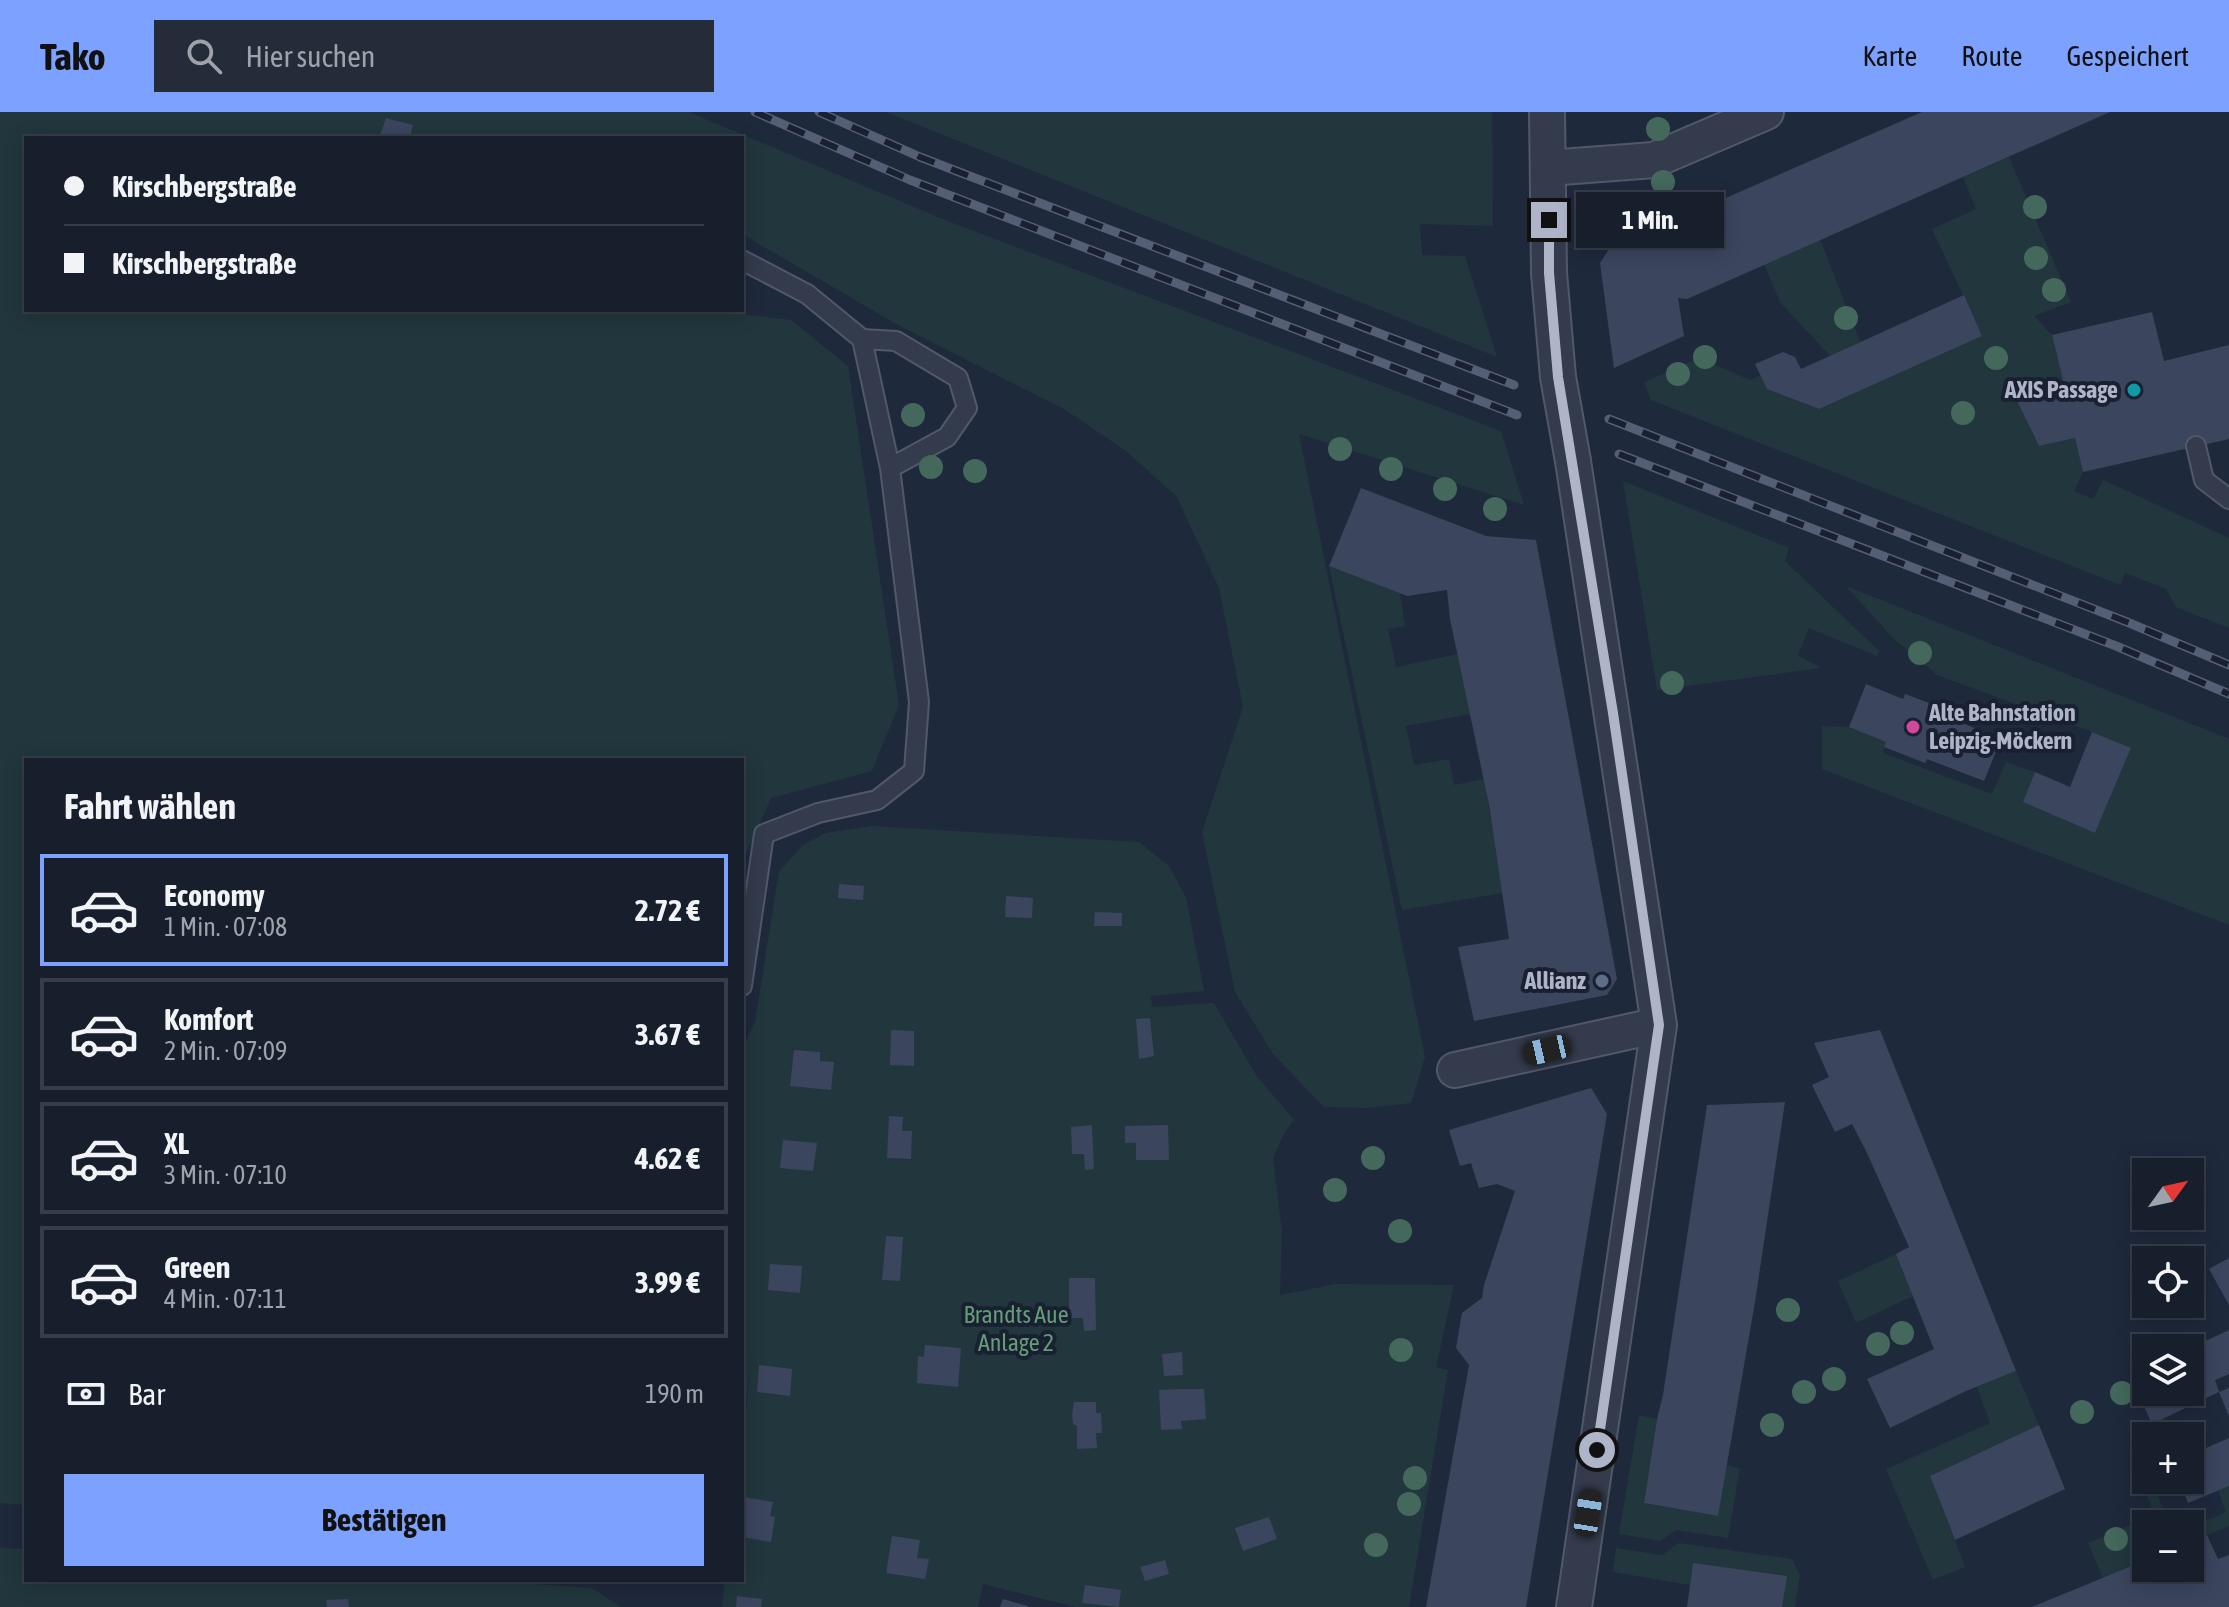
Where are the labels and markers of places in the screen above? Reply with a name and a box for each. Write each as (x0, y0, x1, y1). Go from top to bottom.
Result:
place label: AXIS Passage (2004, 376, 2118, 403)
marker: AXIS Passage (2125, 381, 2143, 399)
place label: Alte Bahnstation Leipzig-Möckern (1928, 699, 2076, 754)
marker: Alte Bahnstation Leipzig-Möckern (1904, 718, 1922, 736)
place label: Allianz (1524, 967, 1586, 994)
marker: Allianz (1593, 972, 1611, 990)

